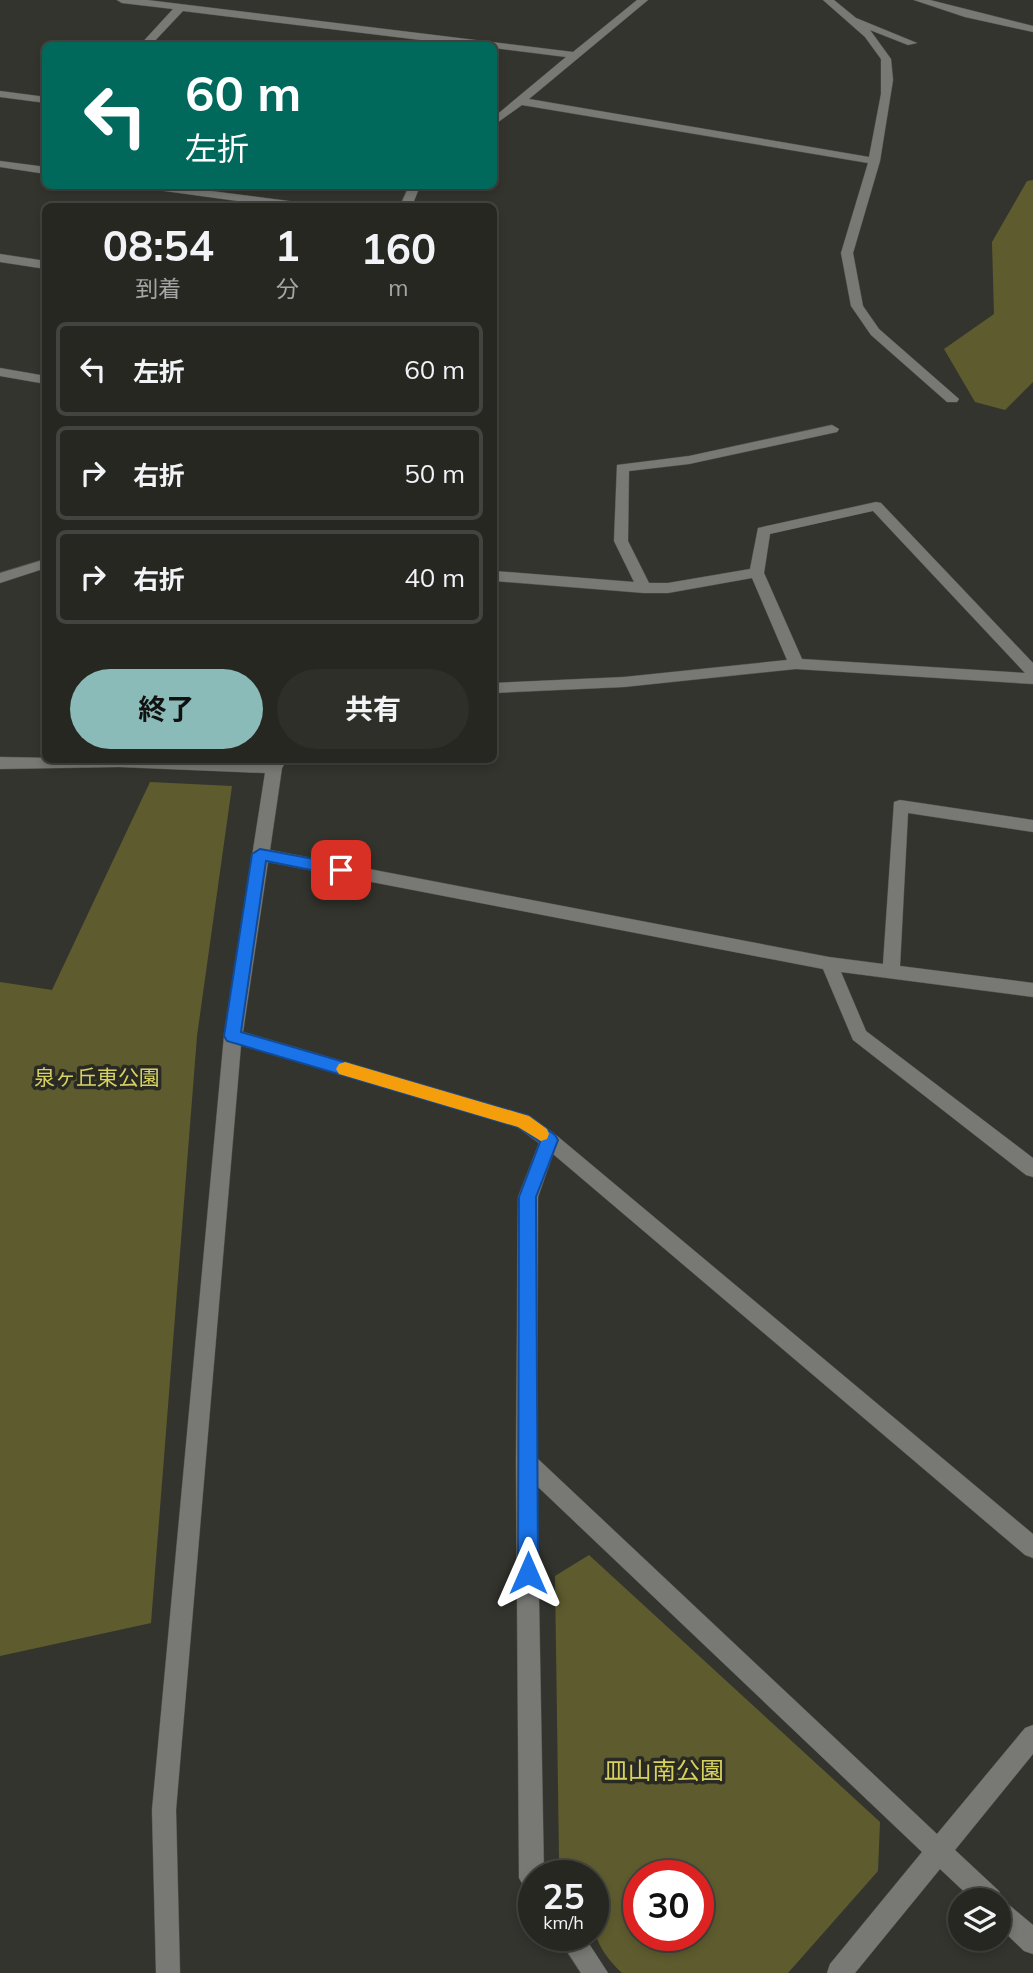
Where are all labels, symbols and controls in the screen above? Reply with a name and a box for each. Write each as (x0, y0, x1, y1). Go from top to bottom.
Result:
text: 60 m (185, 62, 301, 123)
icon: left (70, 70, 161, 161)
text: 左折 (185, 128, 249, 168)
text: 08:54 (103, 219, 214, 272)
text: 1 (275, 219, 300, 272)
text: 160 (361, 222, 436, 275)
text: m (388, 273, 409, 302)
text: 到着 (135, 274, 181, 303)
text: 分 (276, 274, 299, 303)
icon: left (74, 350, 112, 388)
text: 60 m (404, 353, 465, 386)
text: 左折 (133, 355, 185, 388)
icon: right (74, 454, 112, 492)
text: 50 m (404, 457, 465, 490)
text: 右折 (133, 459, 185, 492)
icon: right (74, 558, 112, 596)
text: 40 m (404, 561, 465, 594)
text: 右折 (133, 563, 185, 596)
button: 終了 (70, 669, 263, 749)
button: 共有 (277, 669, 469, 749)
pin (311, 840, 371, 900)
icon: arrive (322, 851, 360, 889)
park label: 泉ヶ丘東公園 (34, 1064, 160, 1090)
position arrow (491, 1536, 565, 1610)
park label: 皿山南公園 (604, 1755, 724, 1785)
speed limit sign: 30 (623, 1860, 714, 1951)
text: 25 (542, 1874, 585, 1918)
map controls (948, 1888, 1011, 1951)
button: layers (948, 1888, 1011, 1951)
text: km/h (543, 1911, 584, 1934)

